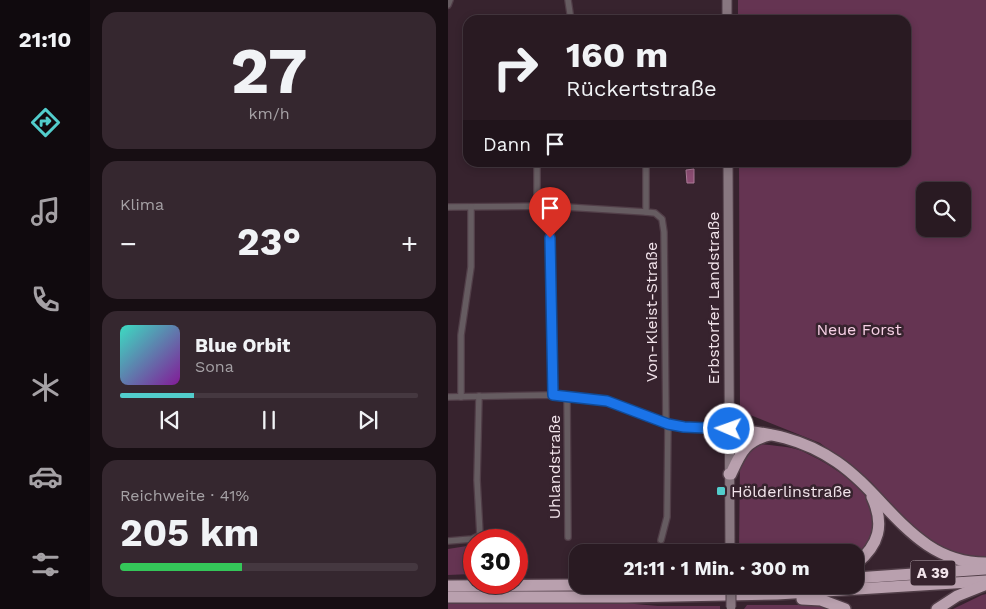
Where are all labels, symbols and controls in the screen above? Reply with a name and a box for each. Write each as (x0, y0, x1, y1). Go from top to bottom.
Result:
text: 21:10 (19, 27, 71, 52)
text: 27 (230, 33, 308, 109)
text: 160 m (566, 34, 668, 76)
icon: right (483, 35, 548, 100)
text: Rückertstraße (566, 76, 717, 101)
text: km/h (248, 104, 290, 123)
icon: directions (28, 105, 63, 140)
icon: arrive (541, 130, 569, 158)
text: Dann (483, 133, 531, 156)
map controls (916, 182, 971, 237)
button: search (916, 182, 971, 237)
pin (529, 187, 571, 238)
icon: music (28, 194, 63, 229)
icon: arrive (536, 194, 564, 222)
text: Klima (120, 195, 164, 214)
street label: Erbstorfer Landstraße (704, 211, 723, 385)
text: 23° (237, 220, 301, 264)
text: − (120, 227, 137, 260)
text: + (401, 227, 418, 260)
street label: Von-Kleist-Straße (642, 242, 661, 382)
icon: phone (28, 282, 63, 317)
park label: Neue Forst (816, 320, 902, 339)
text: Blue Orbit (195, 334, 290, 357)
text: Sona (195, 357, 234, 376)
icon: climate (28, 370, 63, 405)
position arrow (702, 402, 754, 454)
icon: previous (156, 406, 184, 434)
icon: pause (255, 406, 283, 434)
icon: next (354, 406, 382, 434)
street label: Uhlandstraße (545, 415, 564, 519)
icon: car (28, 459, 63, 494)
place label: Hölderlinstraße (731, 482, 852, 501)
marker: Hölderlinstraße (715, 485, 727, 497)
text: Reichweite · 41% (120, 486, 249, 505)
text: 205 km (120, 511, 259, 555)
speed limit sign: 30 (463, 529, 528, 594)
icon: filters (28, 547, 63, 582)
text: 21:11 · 1 Min. · 300 m (623, 557, 810, 580)
road number: A 39 (910, 560, 956, 586)

